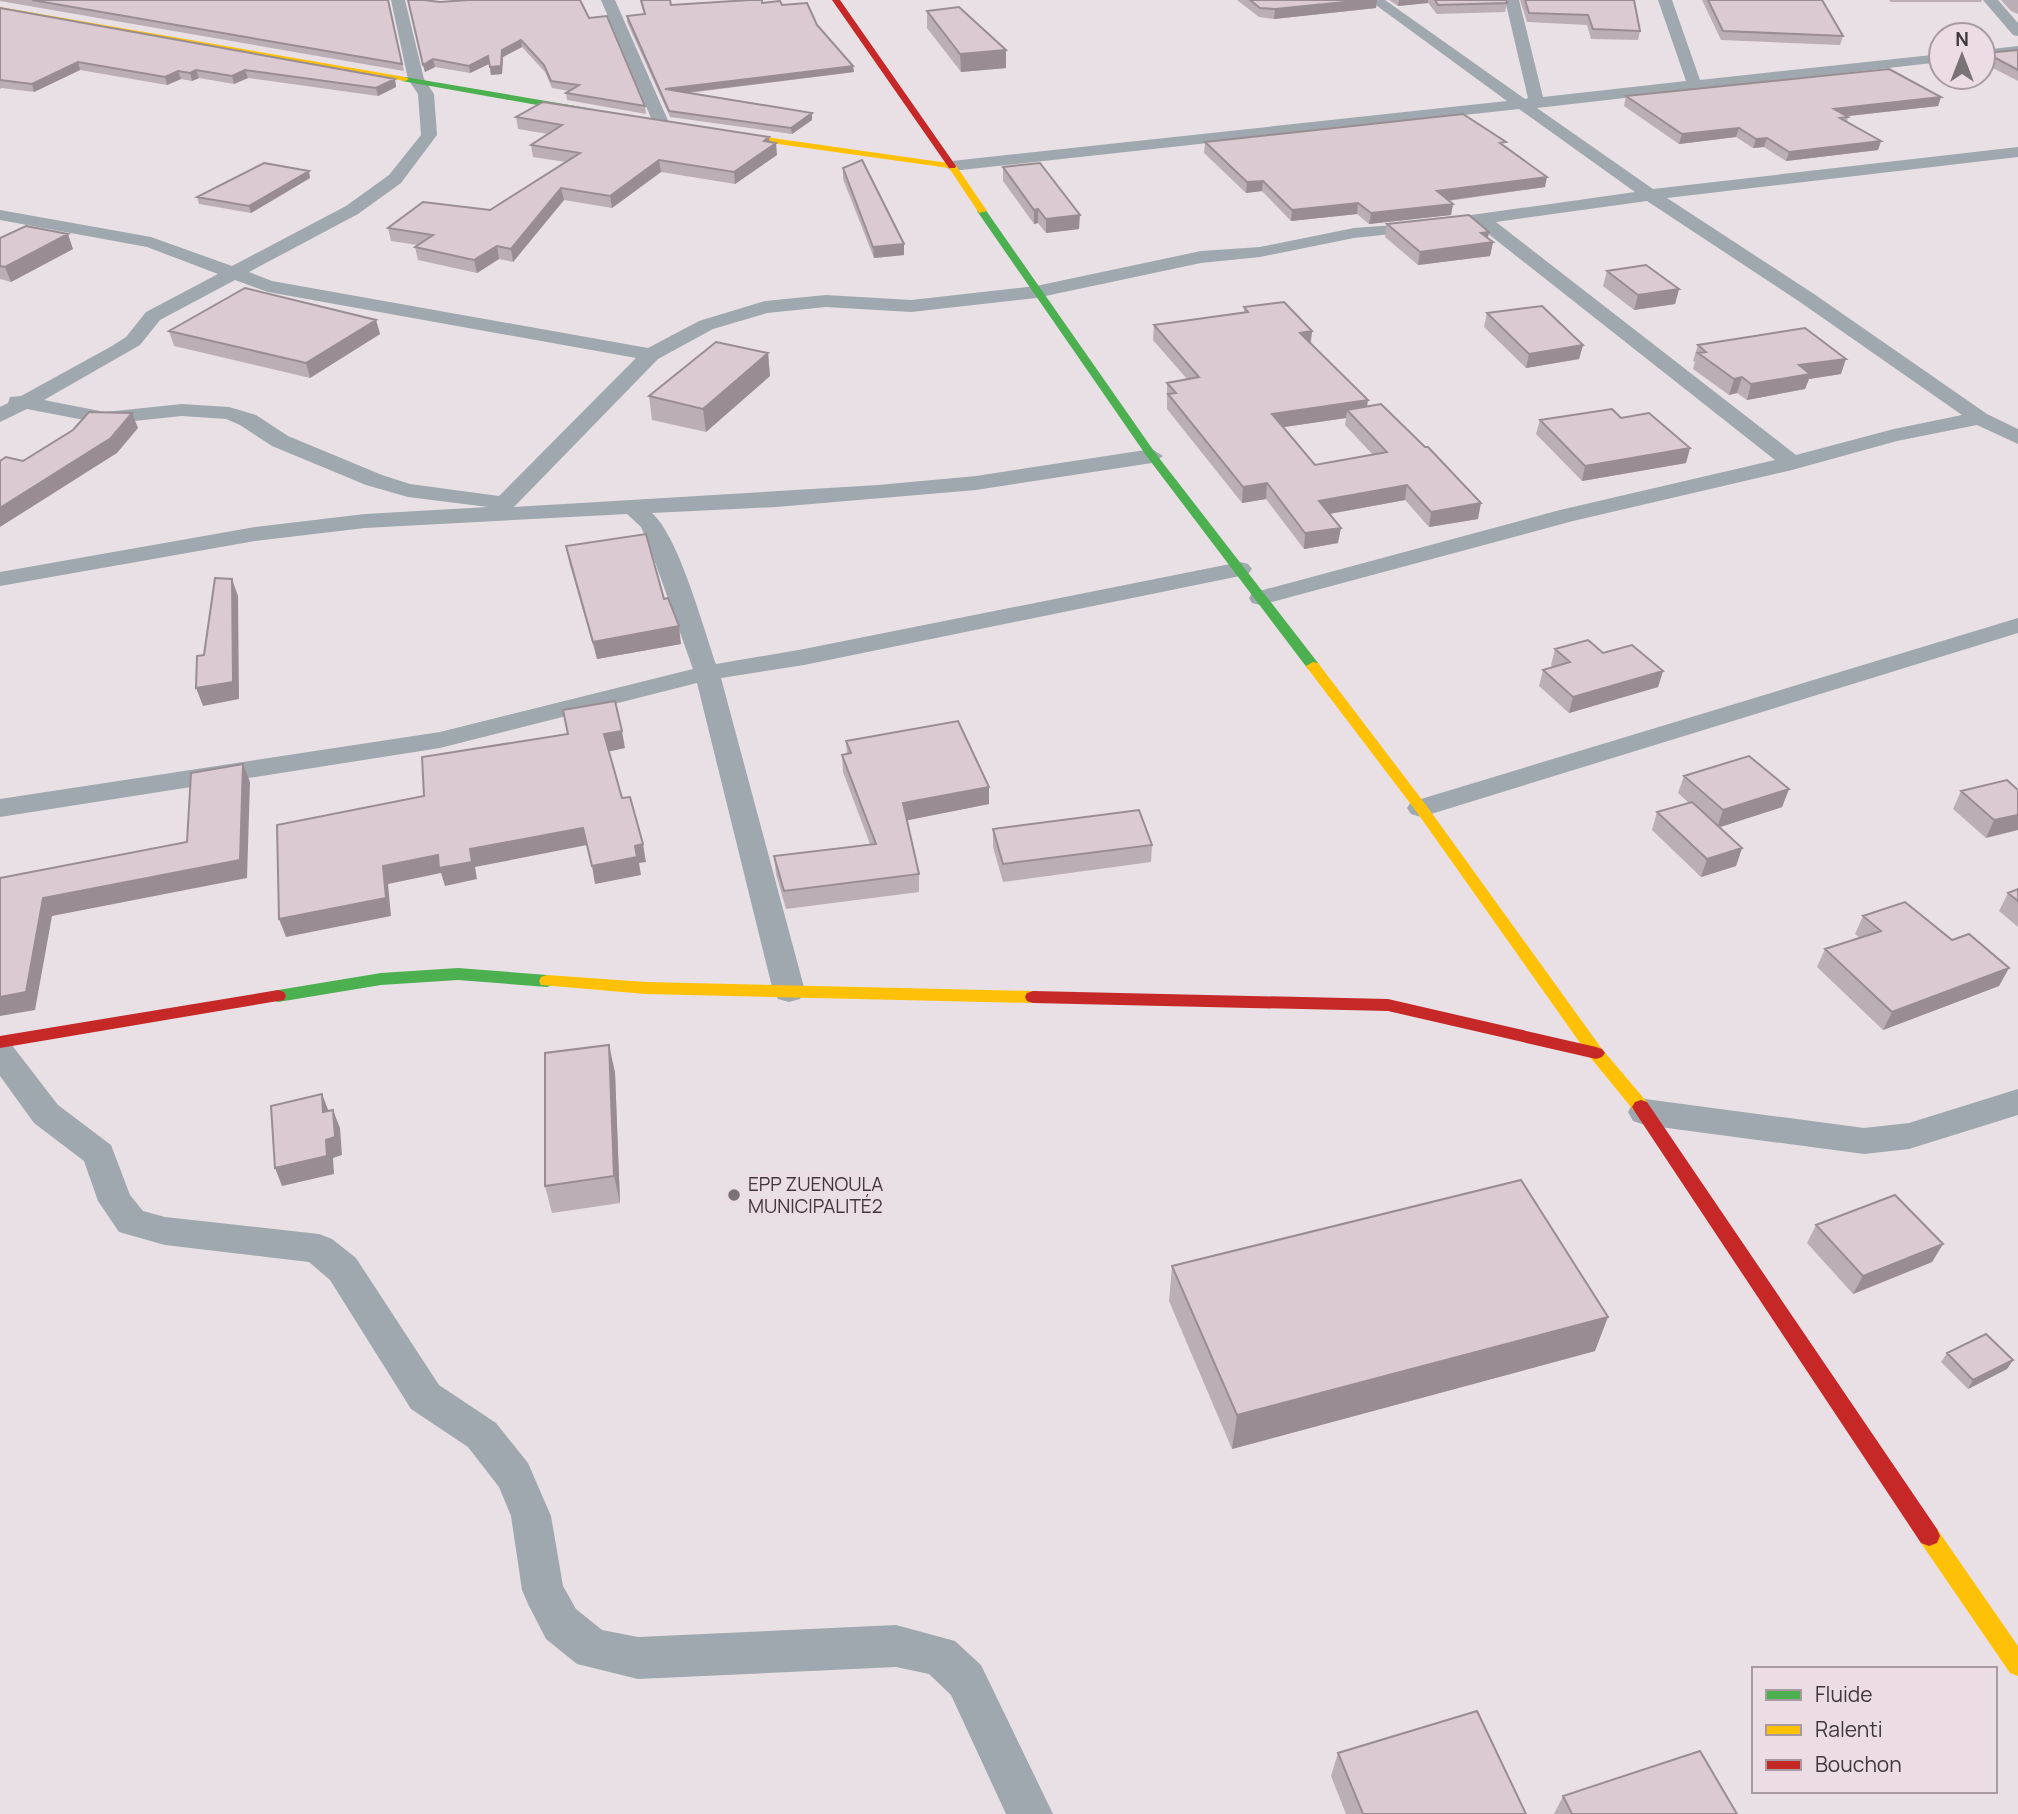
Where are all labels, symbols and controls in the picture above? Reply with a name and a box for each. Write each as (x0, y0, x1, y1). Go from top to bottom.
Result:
north arrow (1927, 21, 1997, 91)
text: N (1955, 26, 1969, 52)
place label: EPP ZUENOULA MUNICIPALITÉ2 (748, 1171, 883, 1219)
marker: EPP ZUENOULA MUNICIPALITÉ2 (726, 1187, 742, 1203)
legend (1752, 1667, 1997, 1793)
text: Fluide (1815, 1680, 1873, 1708)
text: Ralenti (1815, 1715, 1883, 1743)
text: Bouchon (1815, 1750, 1902, 1778)

